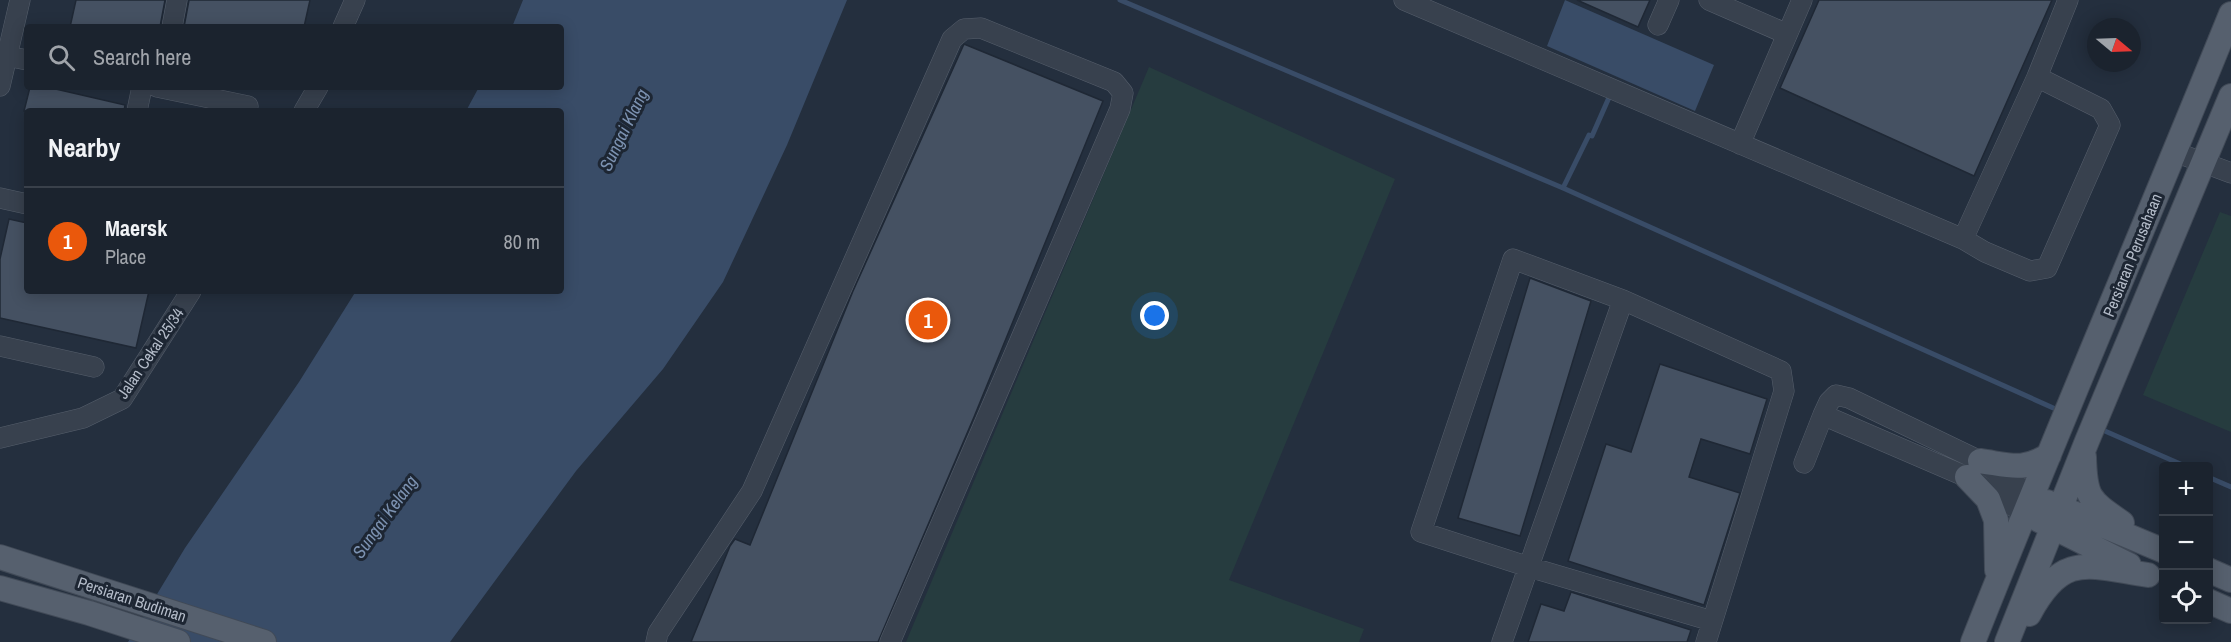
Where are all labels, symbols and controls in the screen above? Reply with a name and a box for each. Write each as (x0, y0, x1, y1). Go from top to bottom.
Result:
north arrow (2087, 18, 2141, 72)
search box (24, 24, 564, 90)
icon: search (45, 41, 78, 74)
text: Search here (93, 42, 191, 72)
water label: Sungai Klang (593, 84, 654, 175)
text: Nearby (48, 130, 120, 165)
street label: Persiaran Perusahaan (2097, 190, 2167, 320)
text: Maersk (105, 213, 167, 243)
text: 1 (63, 228, 72, 255)
text: 80 m (504, 228, 540, 255)
text: Place (105, 243, 146, 270)
pin: 1 (908, 298, 948, 342)
your location (1140, 301, 1169, 330)
street label: Jalan Cekal 25/34 (112, 303, 188, 403)
map controls (2159, 462, 2213, 624)
button: + (2159, 462, 2213, 516)
water label: Sungai Kelang (346, 470, 423, 563)
button: − (2159, 516, 2213, 570)
button: locate (2159, 570, 2213, 624)
street label: Persiaran Budiman (75, 571, 189, 627)

